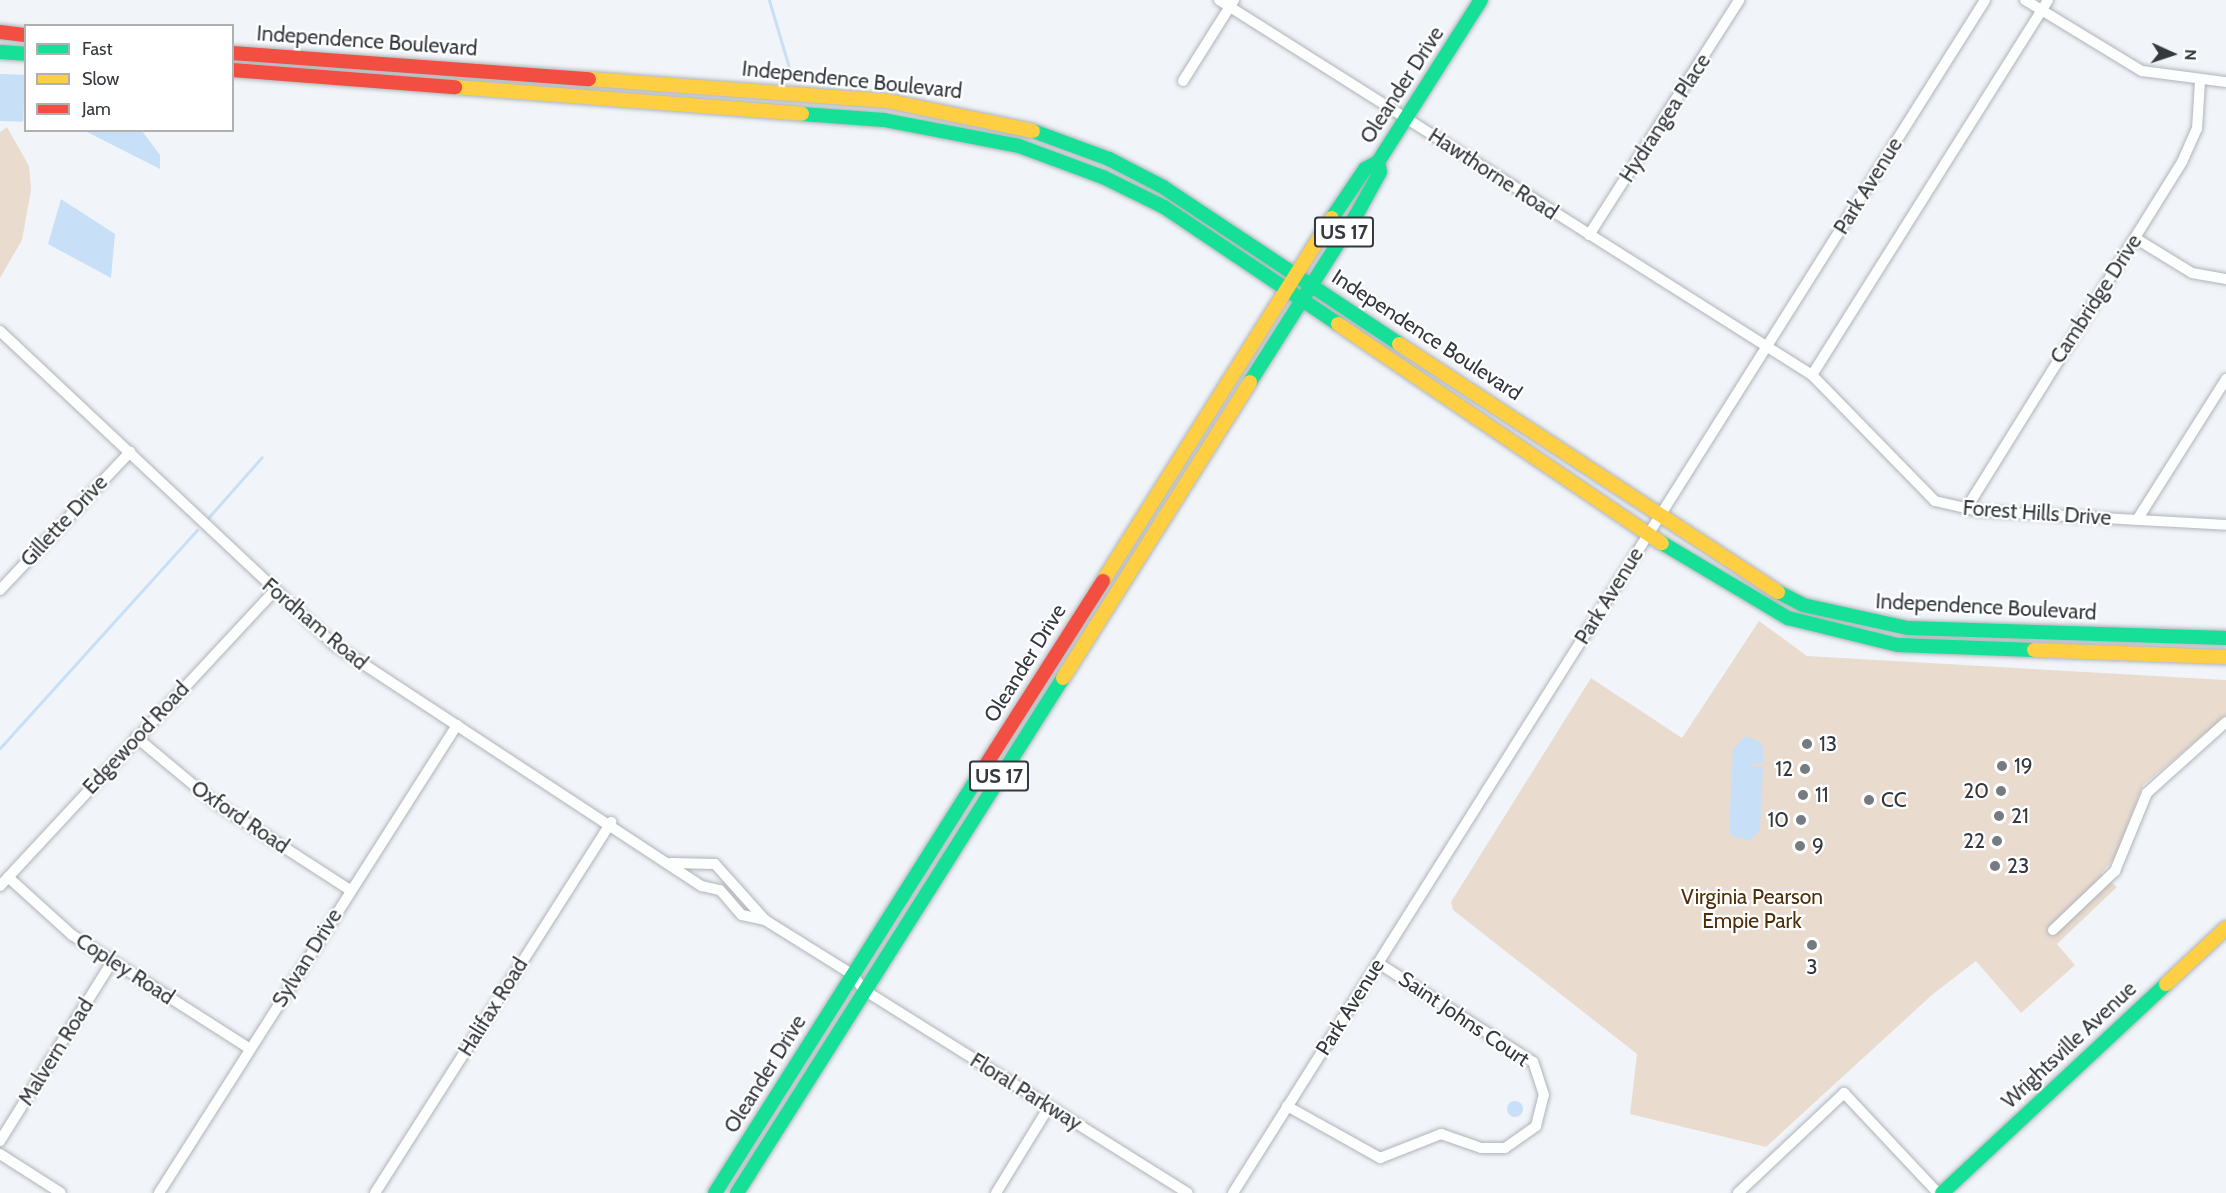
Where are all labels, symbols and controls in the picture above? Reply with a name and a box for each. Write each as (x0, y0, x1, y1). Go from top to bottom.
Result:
street label: Independence Boulevard (256, 21, 478, 61)
street label: Oleander Drive (1355, 22, 1449, 148)
legend (24, 24, 234, 132)
north arrow (2142, 24, 2202, 84)
text: Fast (82, 38, 113, 60)
street label: Hydrangea Place (1614, 49, 1716, 187)
text: N (2181, 49, 2200, 61)
street label: Independence Boulevard (741, 56, 963, 104)
text: Slow (82, 68, 119, 90)
text: Jam (82, 98, 111, 120)
street label: Hawthorne Road (1424, 123, 1562, 225)
street label: Park Avenue (1828, 133, 1908, 239)
road number: US 17 (1312, 215, 1376, 249)
street label: Cambridge Drive (2045, 230, 2147, 368)
street label: Independence Boulevard (1327, 264, 1527, 406)
street label: Gillette Drive (15, 470, 113, 572)
street label: Forest Hills Drive (1962, 495, 2112, 531)
street label: Park Avenue (1569, 543, 1649, 649)
street label: Fordham Road (257, 573, 373, 675)
street label: Independence Boulevard (1875, 589, 2097, 625)
street label: Oleander Drive (979, 599, 1071, 727)
street label: Edgewood Road (78, 677, 194, 799)
place label: 13 (1819, 731, 1837, 757)
marker: 13 (1800, 737, 1814, 751)
place label: 19 (2014, 753, 2033, 779)
place label: 12 (1775, 756, 1793, 782)
road number: US 17 (968, 759, 1030, 793)
marker: 19 (1995, 759, 2009, 773)
marker: 12 (1798, 762, 1812, 776)
street label: Oxford Road (186, 775, 294, 859)
place label: 20 (1963, 778, 1989, 804)
place label: 11 (1815, 782, 1829, 808)
marker: 20 (1994, 784, 2008, 798)
place label: CC (1881, 787, 1907, 813)
marker: 11 (1796, 788, 1810, 802)
marker: CC (1862, 793, 1876, 807)
place label: 21 (2011, 803, 2029, 829)
place label: 10 (1767, 807, 1789, 833)
marker: 21 (1992, 809, 2006, 823)
marker: 10 (1794, 813, 1808, 827)
place label: 22 (1963, 828, 1985, 854)
place label: 9 (1812, 833, 1824, 859)
marker: 22 (1990, 834, 2004, 848)
marker: 9 (1793, 839, 1807, 853)
place label: 23 (2007, 853, 2029, 879)
marker: 23 (1988, 859, 2002, 873)
park label: Virginia Pearson Empie Park (1681, 884, 1823, 934)
street label: Sylvan Drive (267, 904, 347, 1012)
street label: Copley Road (71, 928, 179, 1010)
marker: 3 (1805, 938, 1819, 952)
street label: Halifax Road (453, 953, 533, 1061)
street label: Park Avenue (1310, 954, 1390, 1060)
place label: 3 (1806, 954, 1818, 980)
street label: Saint Johns Court (1394, 966, 1534, 1072)
street label: Wrightsville Avenue (1997, 976, 2141, 1114)
street label: Malvern Road (13, 994, 99, 1110)
street label: Oleander Drive (719, 1010, 811, 1138)
street label: Floral Parkway (966, 1048, 1086, 1136)

